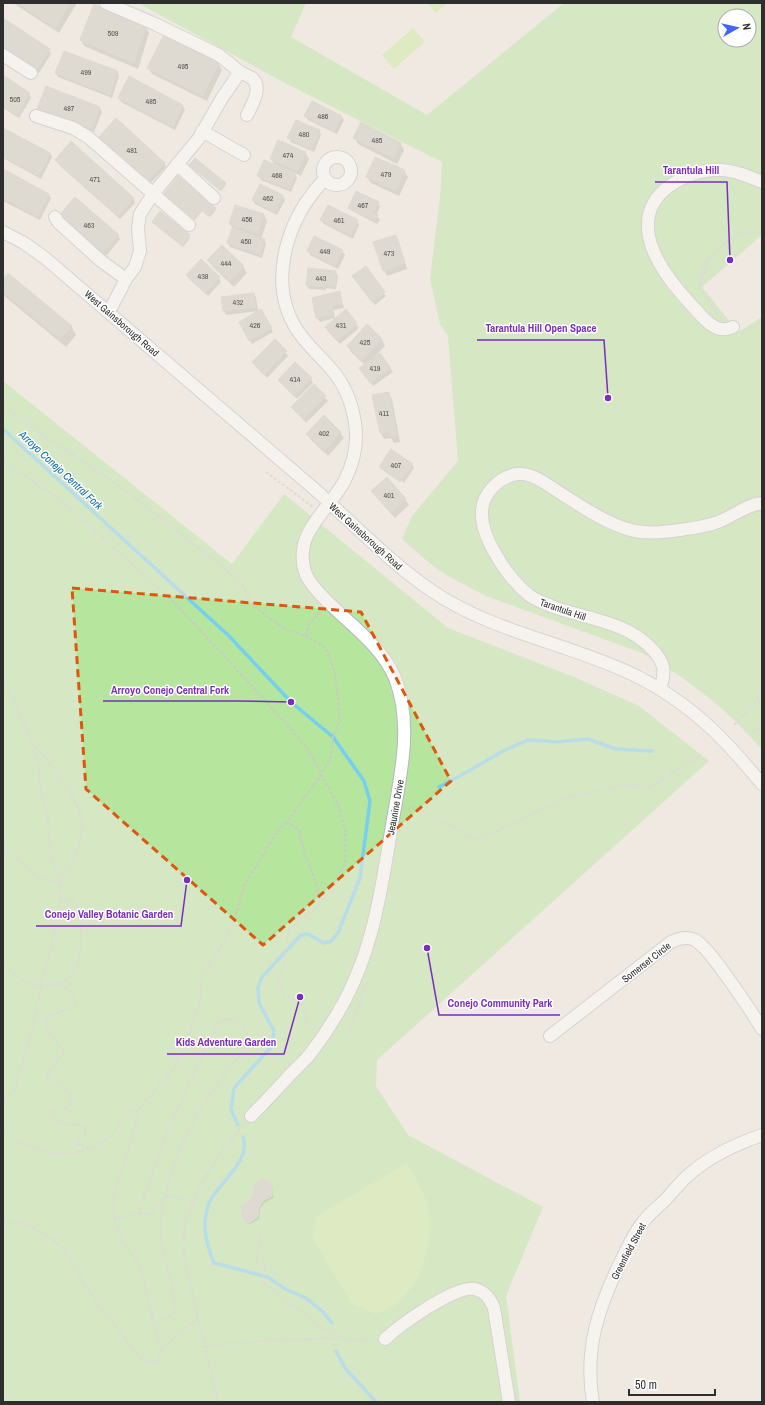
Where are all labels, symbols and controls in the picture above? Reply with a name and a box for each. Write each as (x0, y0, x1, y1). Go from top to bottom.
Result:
north arrow (717, 8, 757, 48)
text: N (740, 22, 754, 31)
house number: 509 (108, 28, 119, 38)
house number: 495 (178, 61, 189, 71)
house number: 499 (81, 67, 92, 77)
house number: 505 (10, 94, 21, 104)
house number: 485 (146, 96, 157, 106)
house number: 487 (64, 103, 75, 113)
house number: 486 (318, 111, 329, 121)
house number: 480 (299, 129, 310, 139)
house number: 485 (372, 135, 383, 145)
house number: 481 (127, 145, 138, 155)
house number: 474 (283, 150, 294, 160)
callout: Tarantula Hill (655, 159, 727, 182)
text: Tarantula Hill (663, 163, 719, 177)
house number: 479 (381, 169, 392, 179)
house number: 468 (272, 170, 283, 180)
house number: 471 (90, 174, 101, 184)
house number: 462 (263, 193, 274, 203)
house number: 467 (358, 200, 369, 210)
house number: 456 (242, 214, 253, 224)
house number: 461 (334, 215, 345, 225)
house number: 463 (84, 220, 95, 230)
house number: 450 (241, 236, 252, 246)
house number: 449 (320, 246, 331, 256)
house number: 473 (384, 248, 395, 258)
house number: 444 (221, 258, 232, 268)
house number: 438 (198, 271, 209, 281)
house number: 443 (316, 273, 327, 283)
street label: West Gainsborough Road (82, 287, 162, 359)
house number: 432 (233, 297, 244, 307)
callout: Tarantula Hill Open Space (477, 317, 604, 340)
house number: 426 (250, 320, 261, 330)
house number: 431 (336, 320, 347, 330)
text: Tarantula Hill Open Space (485, 321, 597, 335)
house number: 425 (360, 337, 371, 347)
house number: 419 (370, 363, 381, 373)
house number: 414 (290, 374, 301, 384)
house number: 411 (379, 408, 390, 418)
water label: Arroyo Conejo Central Fork (15, 427, 106, 513)
house number: 402 (319, 428, 330, 438)
house number: 407 (391, 460, 402, 470)
house number: 401 (384, 490, 395, 500)
street label: West Gainsborough Road (326, 500, 405, 573)
street label: Tarantula Hill (538, 596, 588, 623)
callout: Arroyo Conejo Central Fork (103, 678, 237, 701)
text: Arroyo Conejo Central Fork (111, 683, 230, 697)
street label: Jeaunine Drive (384, 778, 407, 836)
callout: Conejo Valley Botanic Garden (36, 903, 181, 926)
text: Conejo Valley Botanic Garden (45, 907, 173, 921)
street label: Somerset Circle (619, 939, 674, 986)
callout: Conejo Community Park (439, 992, 560, 1015)
text: Conejo Community Park (448, 996, 553, 1010)
callout: Kids Adventure Garden (167, 1031, 284, 1054)
text: Kids Adventure Garden (176, 1035, 276, 1049)
street label: Greenfield Street (608, 1220, 649, 1282)
scale bar (629, 1371, 715, 1397)
text: 50 m (635, 1377, 657, 1393)

